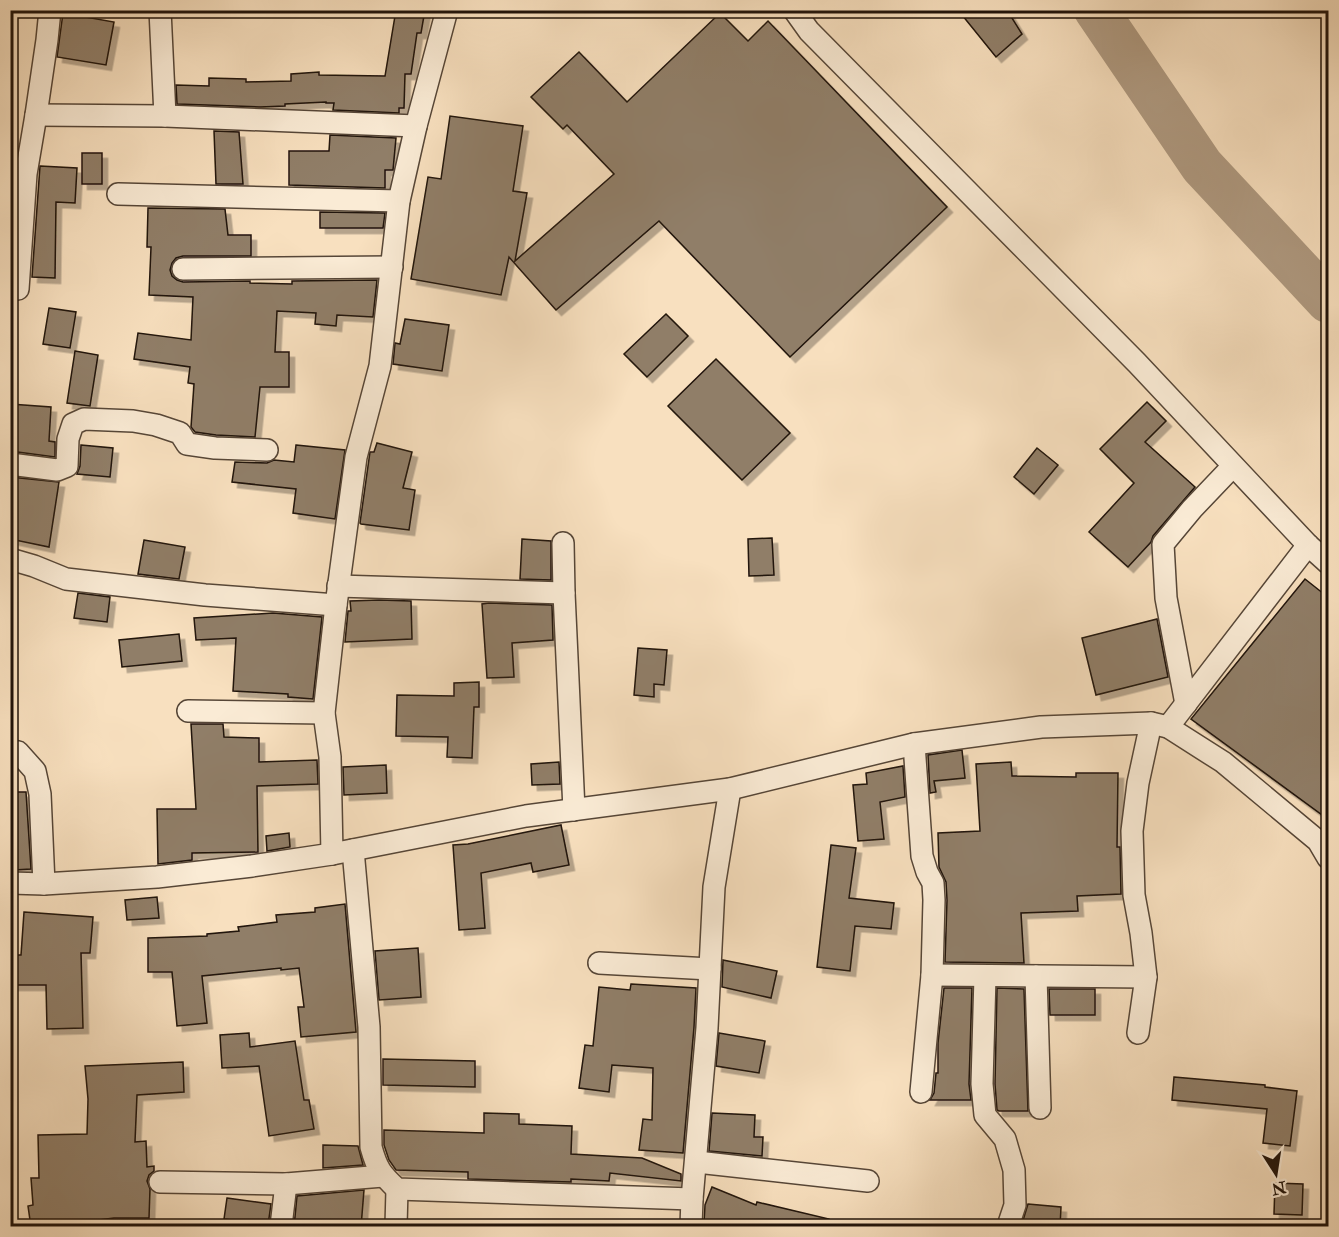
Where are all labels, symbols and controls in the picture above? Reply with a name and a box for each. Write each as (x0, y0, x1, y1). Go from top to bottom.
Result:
north arrow (1246, 1144, 1306, 1204)
text: N (1269, 1176, 1289, 1199)

